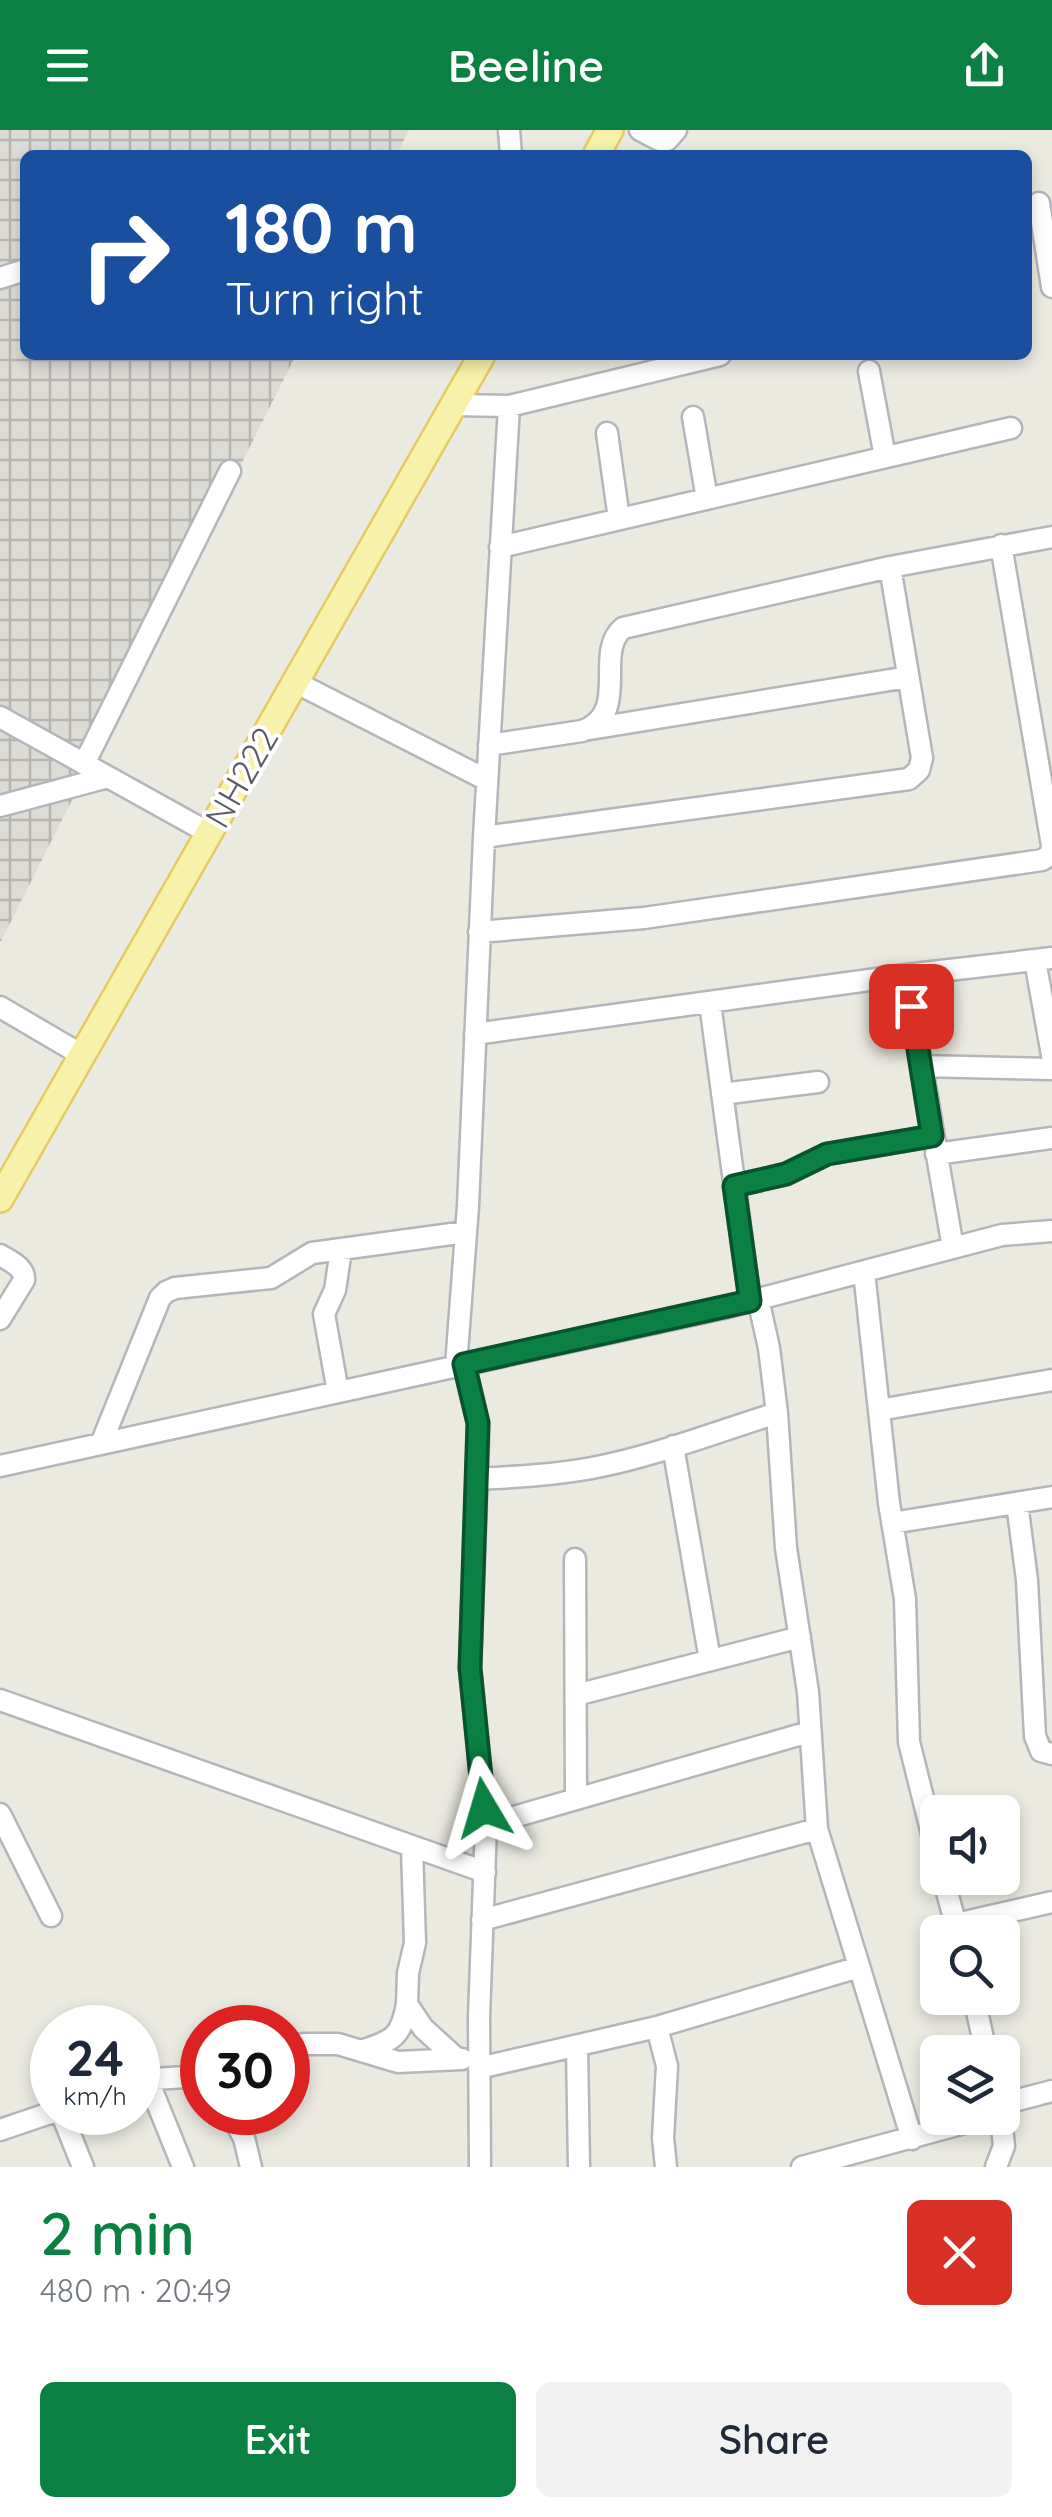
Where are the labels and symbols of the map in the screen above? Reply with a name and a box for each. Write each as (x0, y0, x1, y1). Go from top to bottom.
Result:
street label: NH222 (195, 719, 287, 835)
pin (869, 964, 954, 1049)
position arrow (432, 1756, 536, 1860)
speed limit sign: 30 (180, 2005, 310, 2135)

